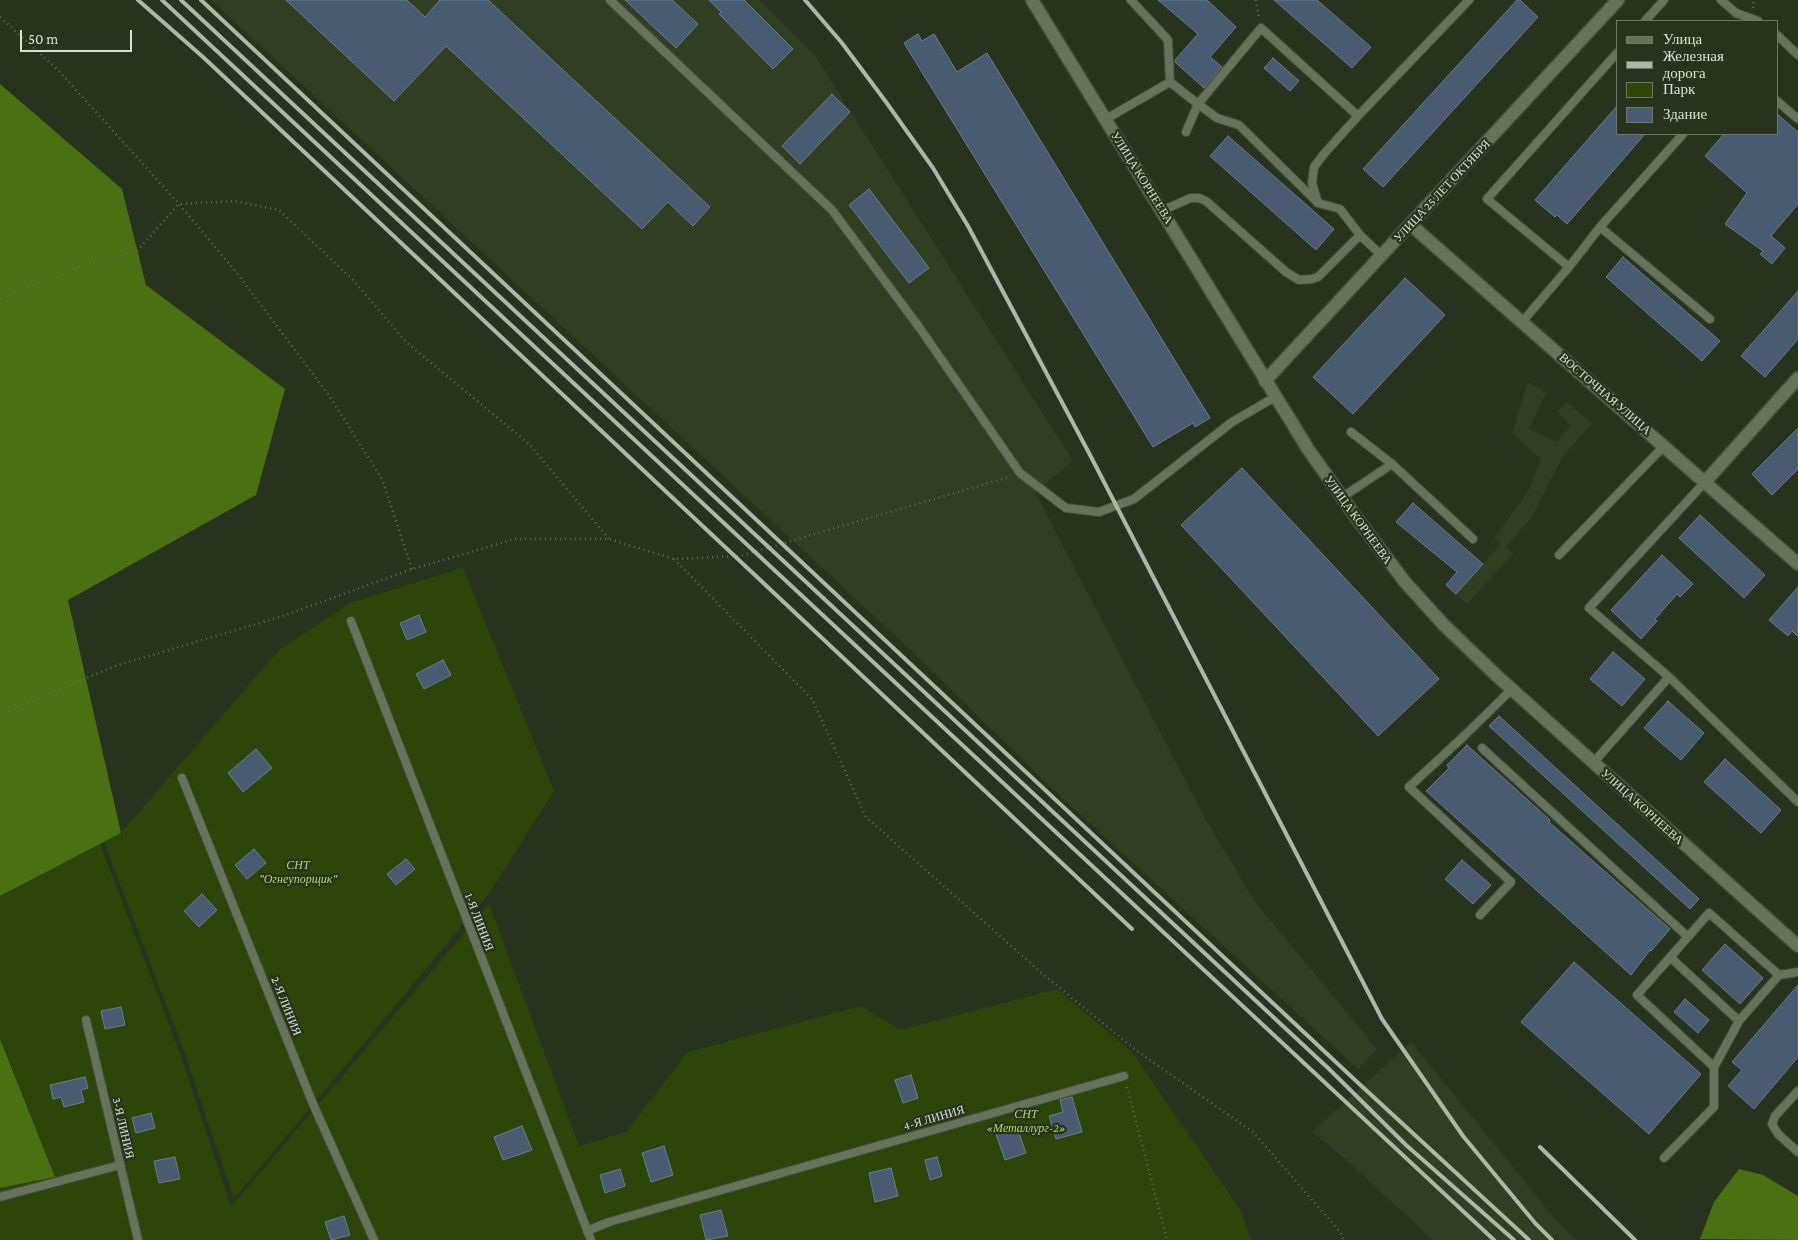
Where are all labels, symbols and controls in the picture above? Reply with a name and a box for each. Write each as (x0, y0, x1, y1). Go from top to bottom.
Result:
scale bar (22, 20, 135, 52)
legend (1616, 20, 1778, 135)
text: 50 m (28, 31, 58, 47)
text: Улица (1663, 31, 1702, 47)
text: Железная дорога (1663, 48, 1724, 81)
text: Парк (1663, 81, 1695, 97)
text: Здание (1663, 106, 1707, 122)
street label: УЛИЦА КОРНЕЕВА (1108, 129, 1176, 227)
street label: УЛИЦА 25 ЛЕТ ОКТЯБРЯ (1391, 137, 1493, 245)
street label: ВОСТОЧНАЯ УЛИЦА (1556, 350, 1654, 438)
street label: УЛИЦА КОРНЕЕВА (1321, 473, 1395, 567)
street label: УЛИЦА КОРНЕЕВА (1598, 766, 1686, 848)
park label: СНТ "Огнеупорщик" (259, 858, 337, 886)
street label: 1-Я ЛИНИЯ (461, 891, 497, 953)
street label: 2-Я ЛИНИЯ (268, 974, 304, 1038)
street label: 3-Я ЛИНИЯ (109, 1096, 137, 1160)
street label: 4-Я ЛИНИЯ (902, 1102, 966, 1134)
park label: СНТ «Металлург-2» (987, 1107, 1065, 1135)

